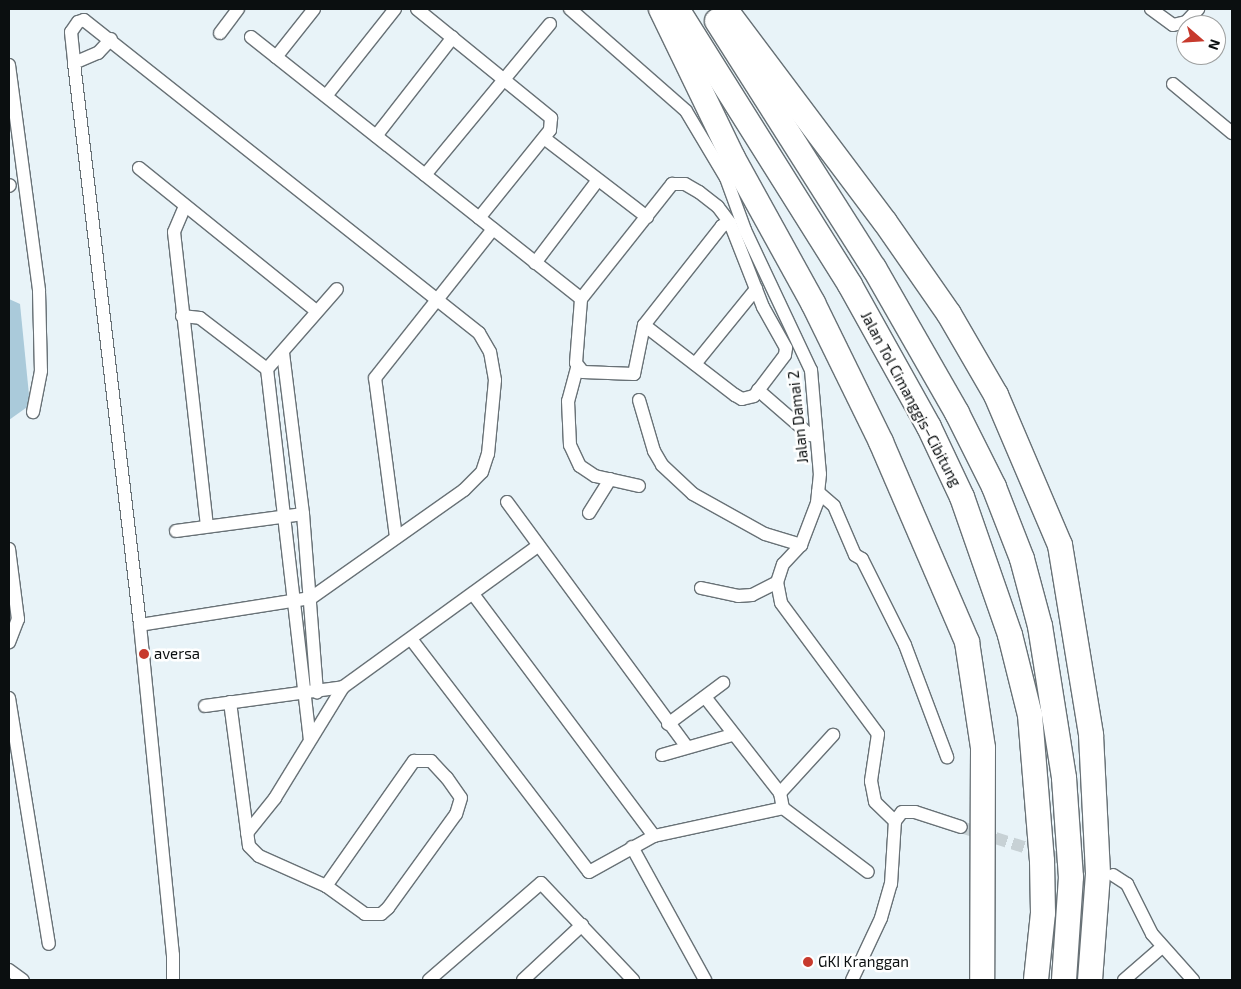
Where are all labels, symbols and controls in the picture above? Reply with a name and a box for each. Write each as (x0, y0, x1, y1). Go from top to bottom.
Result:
north arrow (1176, 15, 1226, 65)
text: N (1205, 37, 1224, 52)
street label: Jalan Tol Cimanggis–Cibitung (857, 308, 965, 490)
street label: Jalan Damai 2 (784, 370, 812, 464)
place label: aversa (154, 645, 200, 663)
marker: aversa (138, 648, 150, 660)
place label: GKI Kranggan (818, 953, 909, 971)
marker: GKI Kranggan (802, 956, 814, 968)

